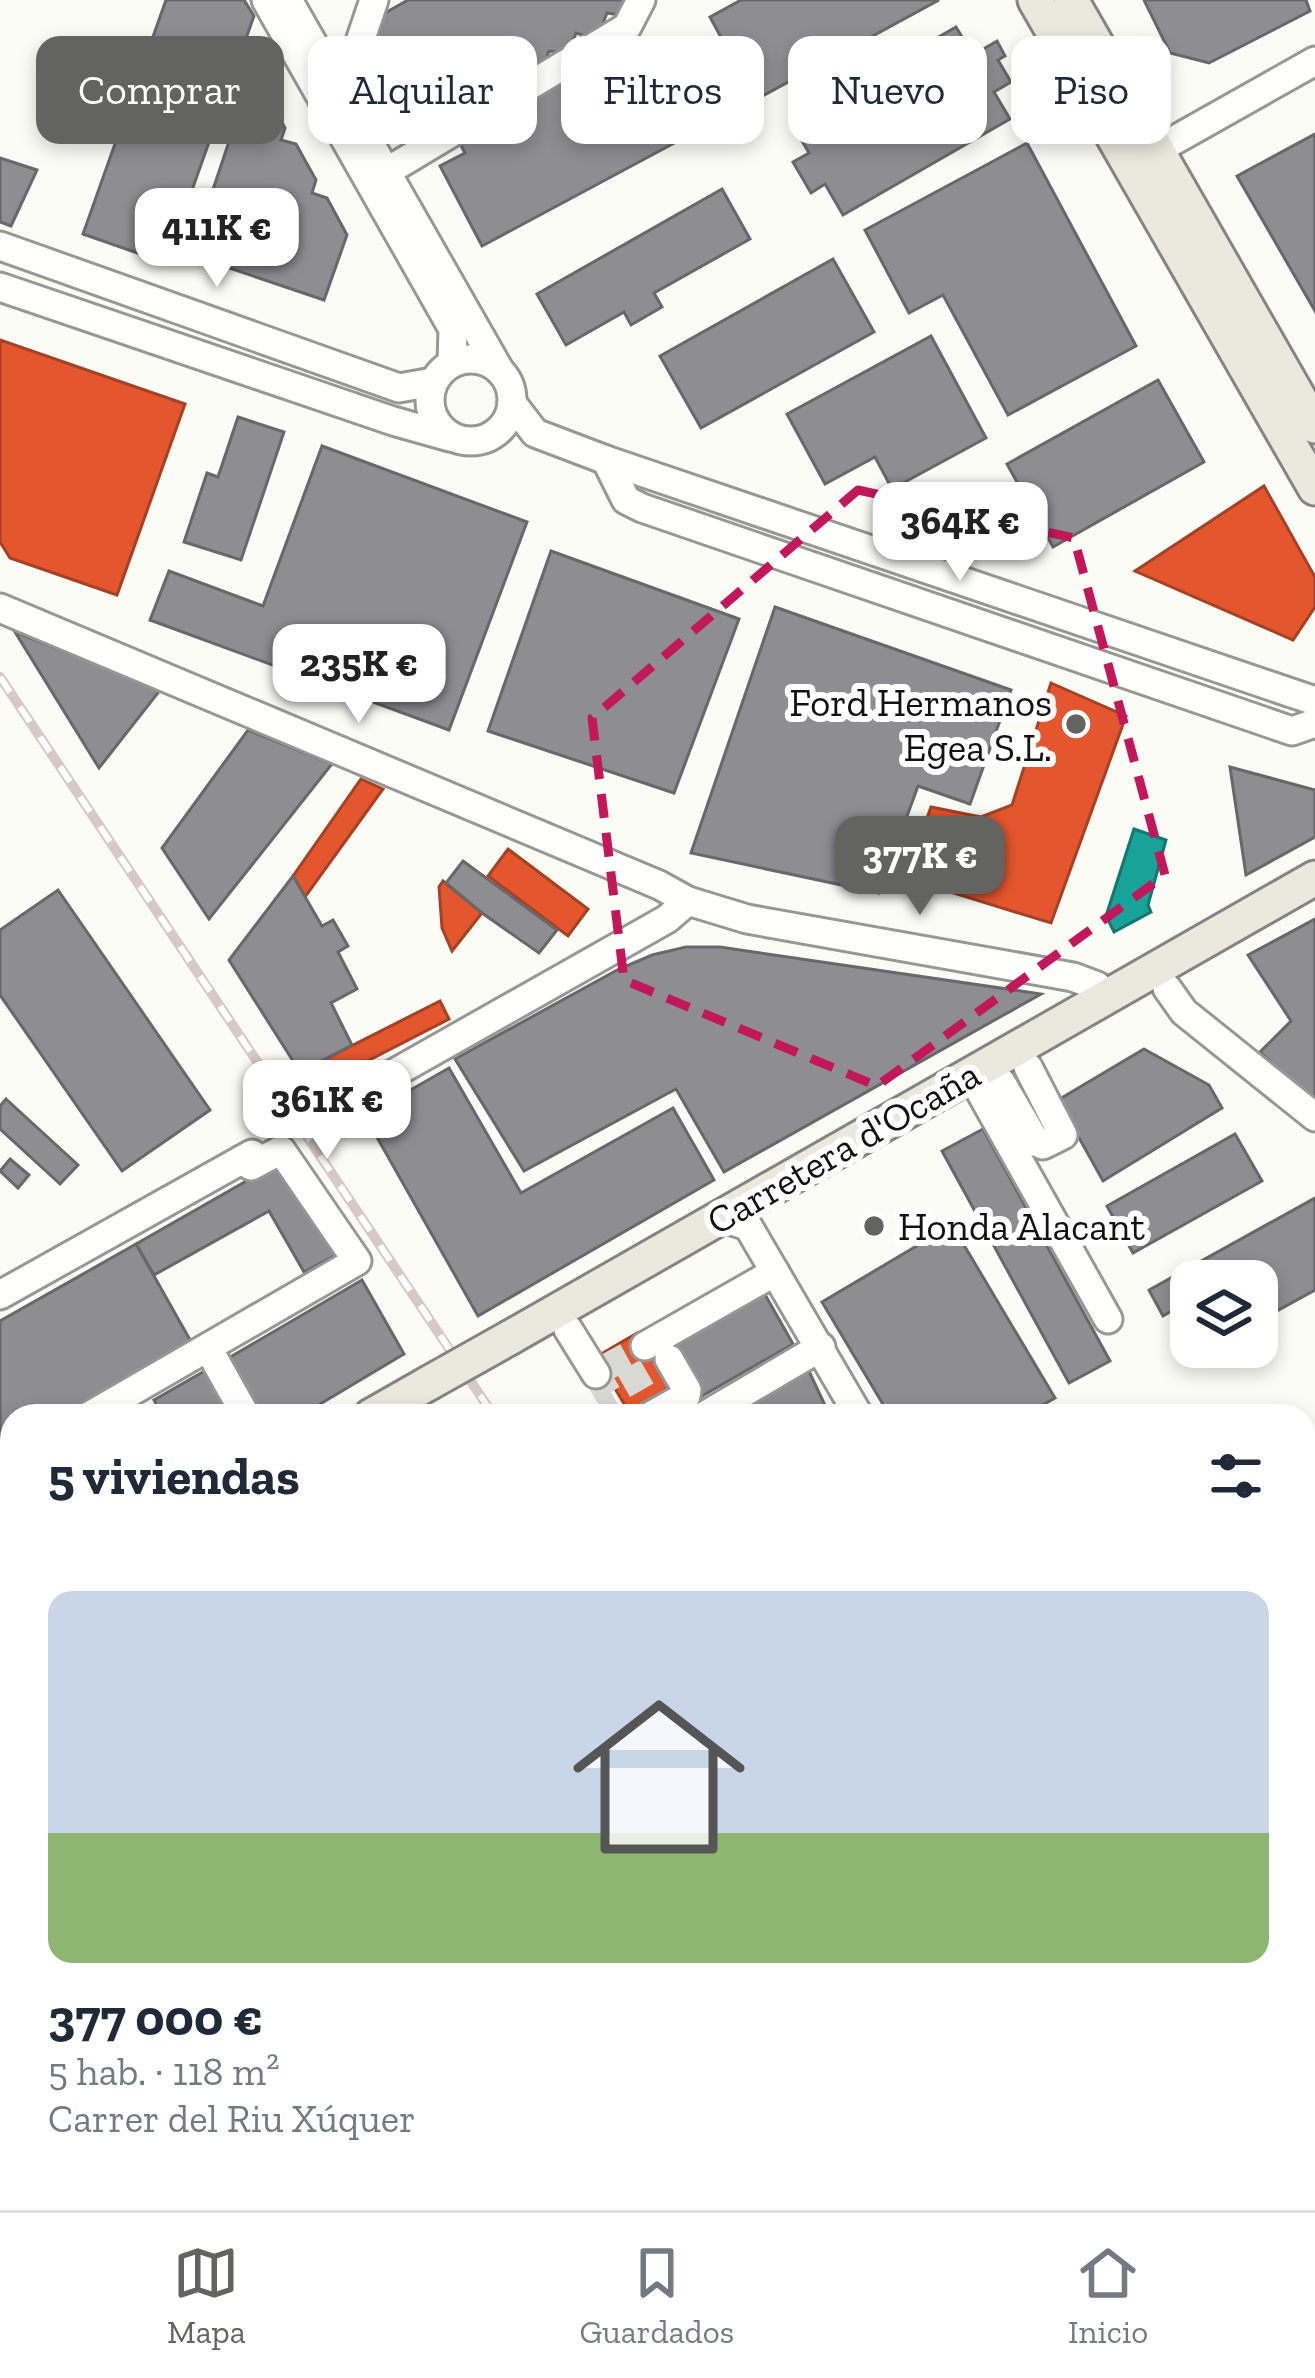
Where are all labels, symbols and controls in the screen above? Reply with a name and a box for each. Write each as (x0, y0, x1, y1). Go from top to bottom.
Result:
chip: Comprar (36, 36, 284, 144)
chip: Alquilar (308, 36, 537, 144)
chip: Filtros (561, 36, 764, 144)
chip: Nuevo (788, 36, 987, 144)
chip: Piso (1011, 36, 1171, 144)
pin: 411K € (119, 188, 315, 290)
text: 411K € (162, 203, 272, 250)
pin: 364K € (862, 482, 1058, 584)
text: 364K € (900, 497, 1020, 544)
pin: 235K € (261, 624, 457, 726)
text: 235K € (300, 639, 418, 686)
place label: Ford Hermanos Egea S.L. (789, 679, 1052, 771)
marker: Ford Hermanos Egea S.L. (1063, 711, 1089, 737)
pin: 377K € (822, 816, 1018, 918)
text: 377K € (862, 831, 978, 878)
street label: Carretera d'Ocaña (699, 1050, 988, 1245)
pin: 361K € (229, 1060, 425, 1162)
text: 361K € (270, 1075, 384, 1122)
place label: Honda Alacant (898, 1203, 1146, 1250)
marker: Honda Alacant (861, 1213, 887, 1239)
map controls (1170, 1260, 1278, 1368)
button: layers (1170, 1260, 1278, 1368)
icon: filters (1203, 1443, 1269, 1509)
text: 5 viviendas (48, 1446, 300, 1507)
icon: home (551, 1669, 767, 1885)
text: 377 000 € (48, 1987, 263, 2048)
text: 5 hab. · 118 m² (48, 2048, 280, 2095)
text: Carrer del Riu Xúquer (48, 2095, 416, 2142)
tab: Mapa (167, 2240, 246, 2351)
tab: Guardados (579, 2240, 734, 2351)
tab: Inicio (1068, 2240, 1148, 2351)

